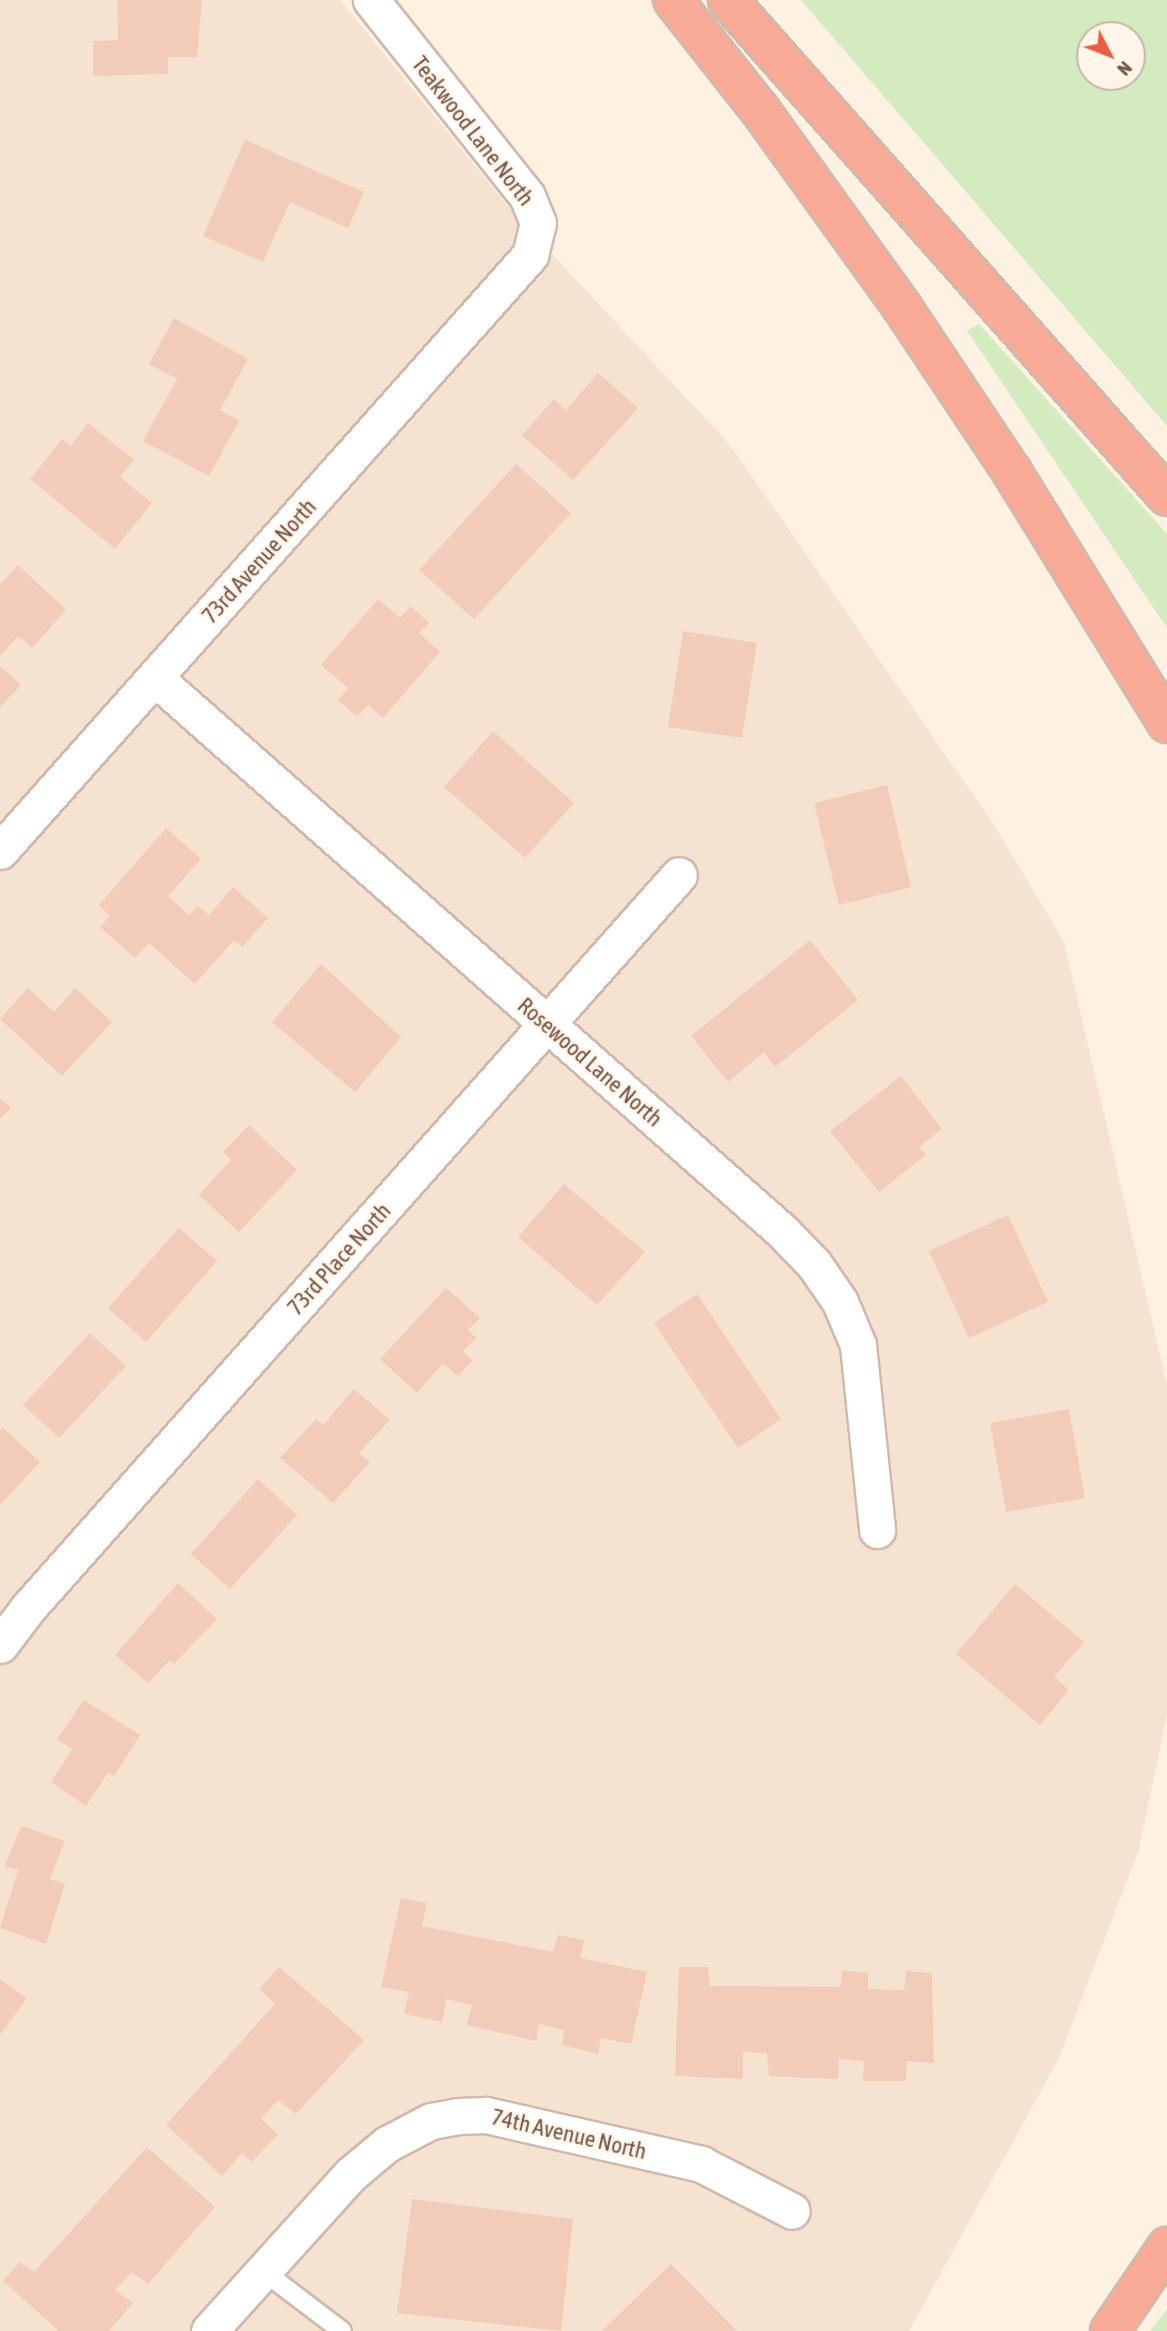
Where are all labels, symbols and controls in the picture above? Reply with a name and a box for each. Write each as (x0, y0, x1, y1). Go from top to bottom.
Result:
north arrow (1076, 21, 1146, 91)
street label: Teakwood Lane North (406, 51, 540, 211)
text: N (1113, 57, 1137, 80)
street label: 73rd Avenue North (196, 493, 322, 629)
street label: Rosewood Lane North (512, 992, 668, 1132)
street label: 73rd Place North (281, 1197, 397, 1321)
street label: 74th Avenue North (489, 2103, 649, 2165)

